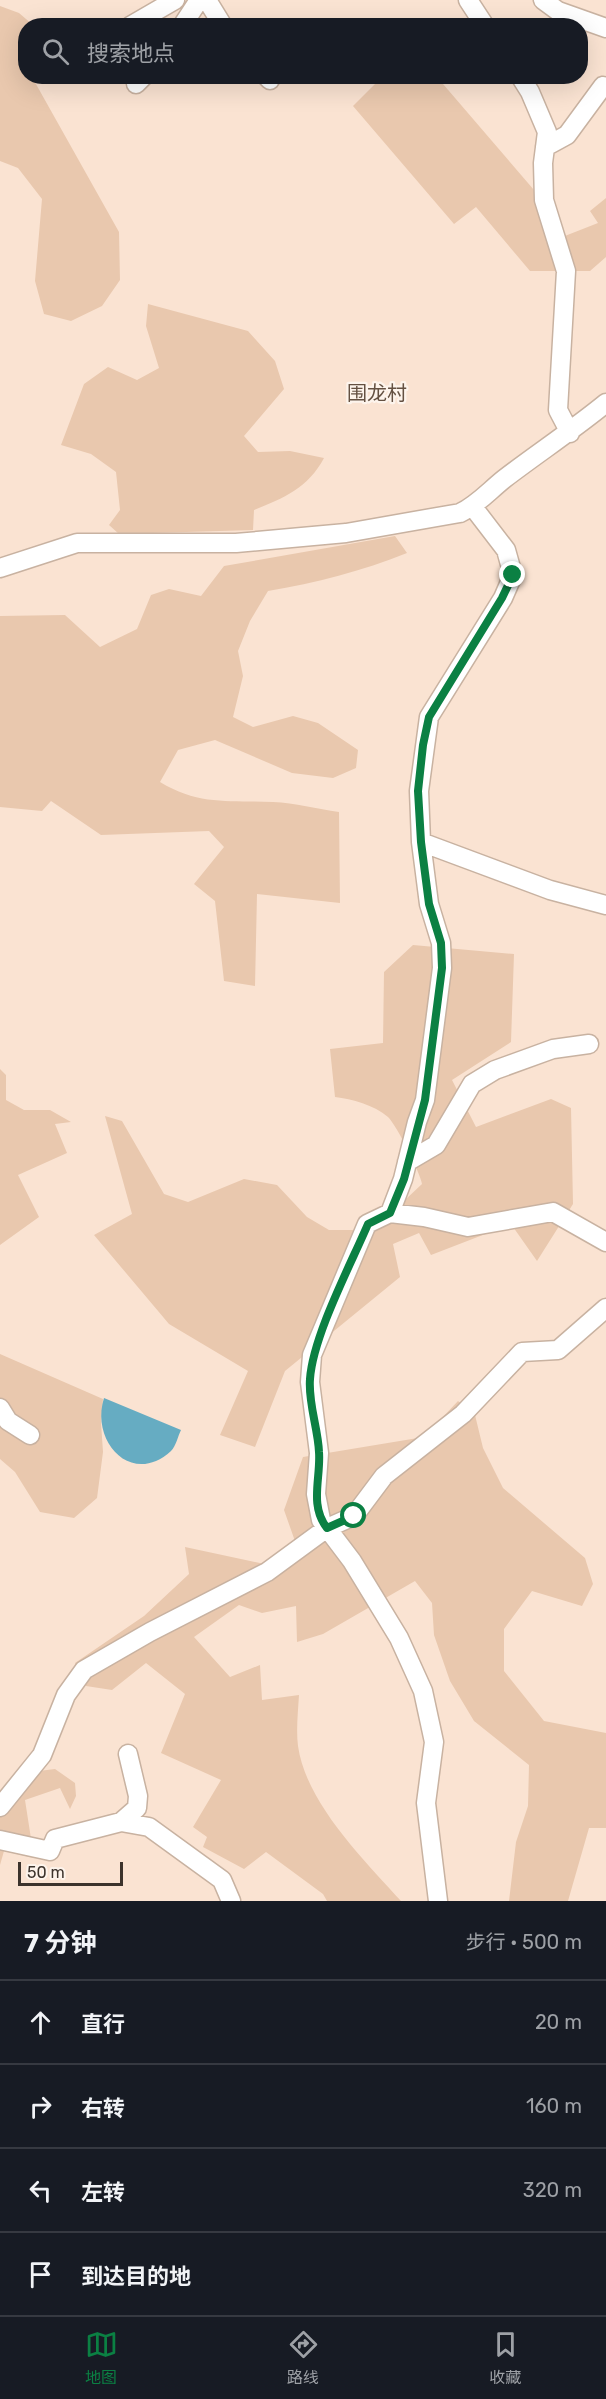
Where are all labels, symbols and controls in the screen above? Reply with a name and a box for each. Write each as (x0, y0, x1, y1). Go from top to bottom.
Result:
search box (18, 18, 588, 84)
icon: search (39, 35, 72, 68)
text: 搜索地点 (87, 40, 175, 67)
district label: 围龙村 (347, 381, 407, 405)
route end (499, 561, 525, 587)
route start (340, 1502, 366, 1528)
scale bar (18, 1859, 123, 1886)
text: 50 m (27, 1863, 65, 1882)
text: 7 分钟 (24, 1928, 96, 1959)
text: 步行 · 500 m (466, 1930, 582, 1954)
icon: ahead (24, 2006, 57, 2039)
text: 20 m (535, 2010, 582, 2034)
text: 直行 (81, 2011, 125, 2038)
icon: right (24, 2090, 57, 2123)
text: 160 m (526, 2094, 582, 2118)
text: 右转 (81, 2095, 125, 2122)
icon: left (24, 2174, 57, 2207)
text: 320 m (523, 2178, 582, 2202)
text: 左转 (81, 2179, 125, 2206)
icon: arrive (24, 2258, 57, 2291)
text: 到达目的地 (81, 2263, 191, 2290)
tab: 地图 (85, 2328, 118, 2388)
tab: 路线 (287, 2328, 320, 2388)
tab: 收藏 (489, 2328, 522, 2388)

